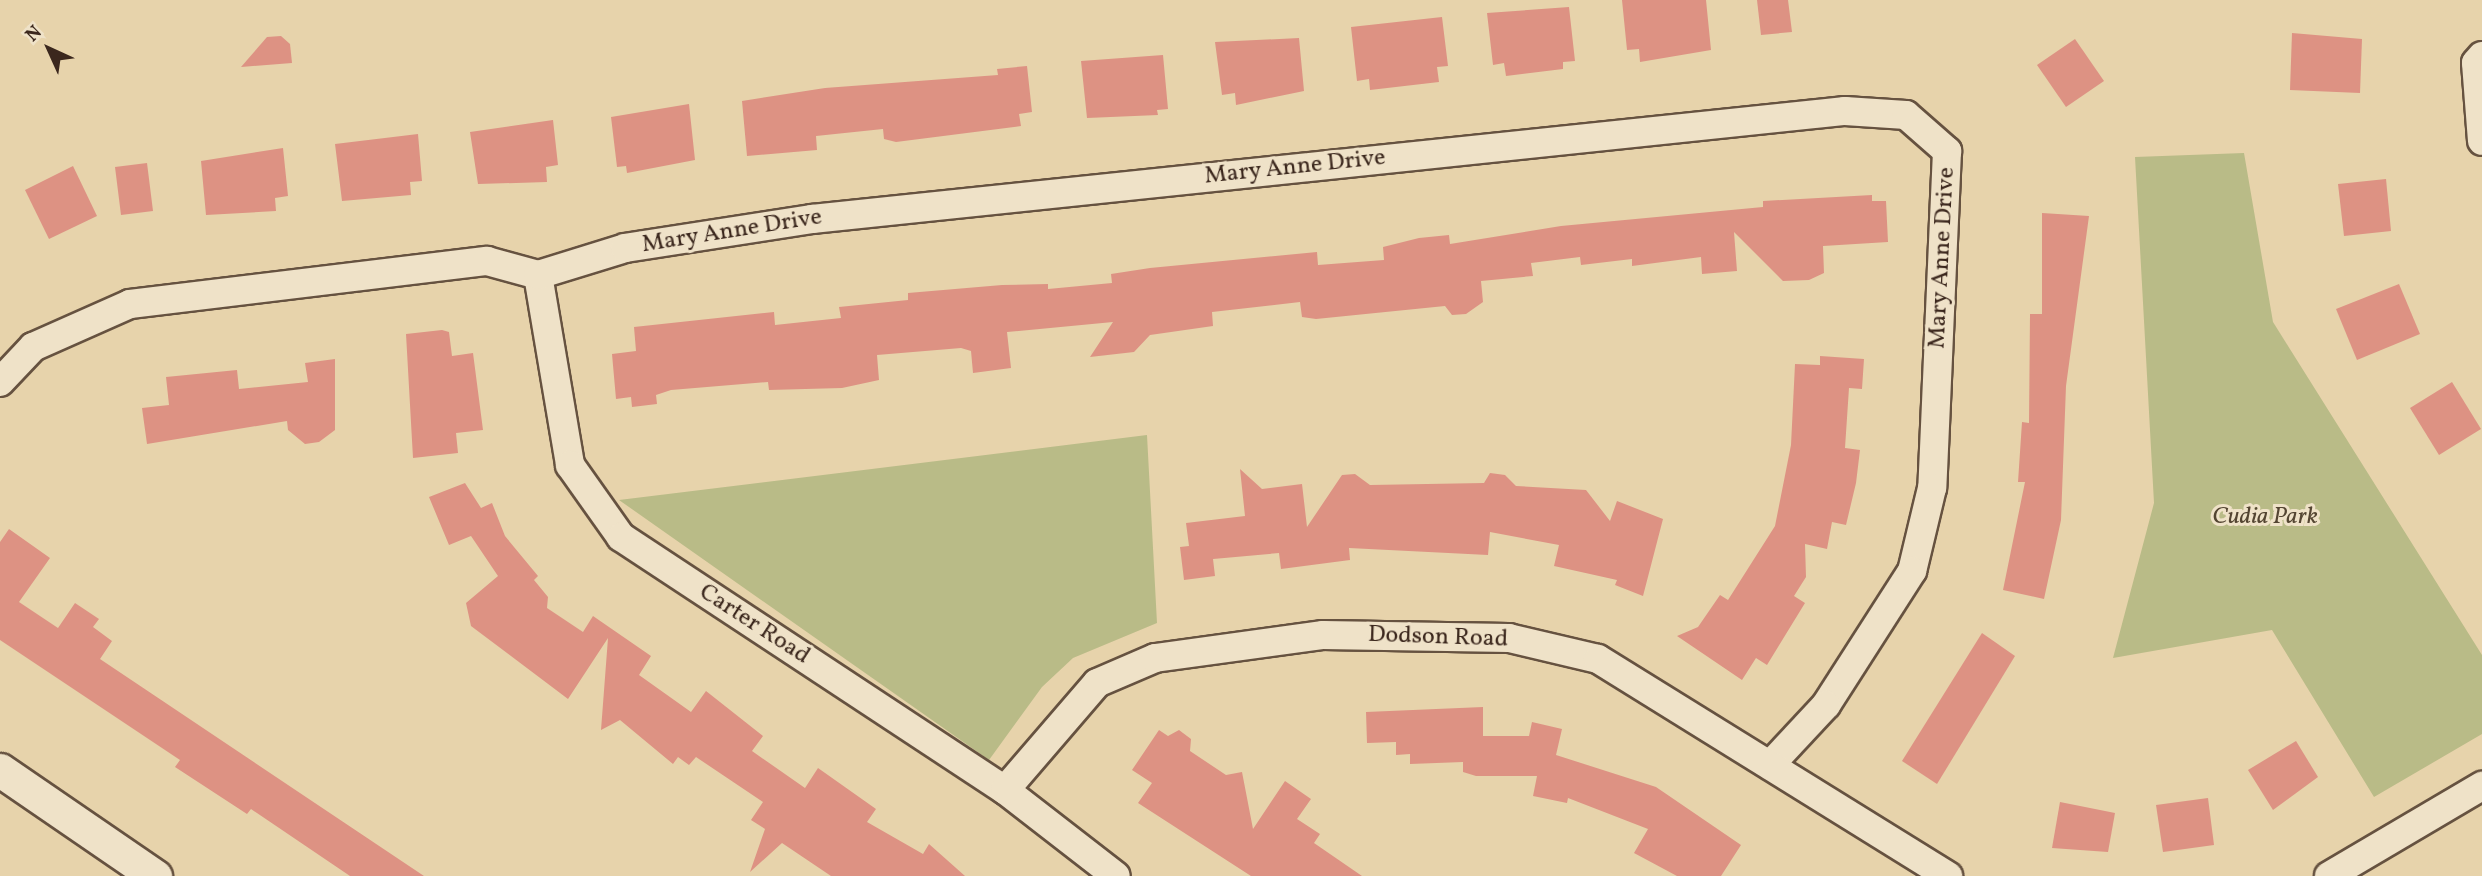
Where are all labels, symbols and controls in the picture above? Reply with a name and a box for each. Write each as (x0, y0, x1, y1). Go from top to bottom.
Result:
north arrow (14, 14, 84, 84)
text: N (20, 20, 48, 48)
street label: Mary Anne Drive (1203, 144, 1387, 192)
street label: Mary Anne Drive (1924, 166, 1962, 350)
street label: Mary Anne Drive (640, 204, 824, 260)
park label: Cudia Park (2212, 504, 2318, 532)
street label: Carter Road (693, 579, 815, 671)
street label: Dodson Road (1367, 621, 1509, 655)

